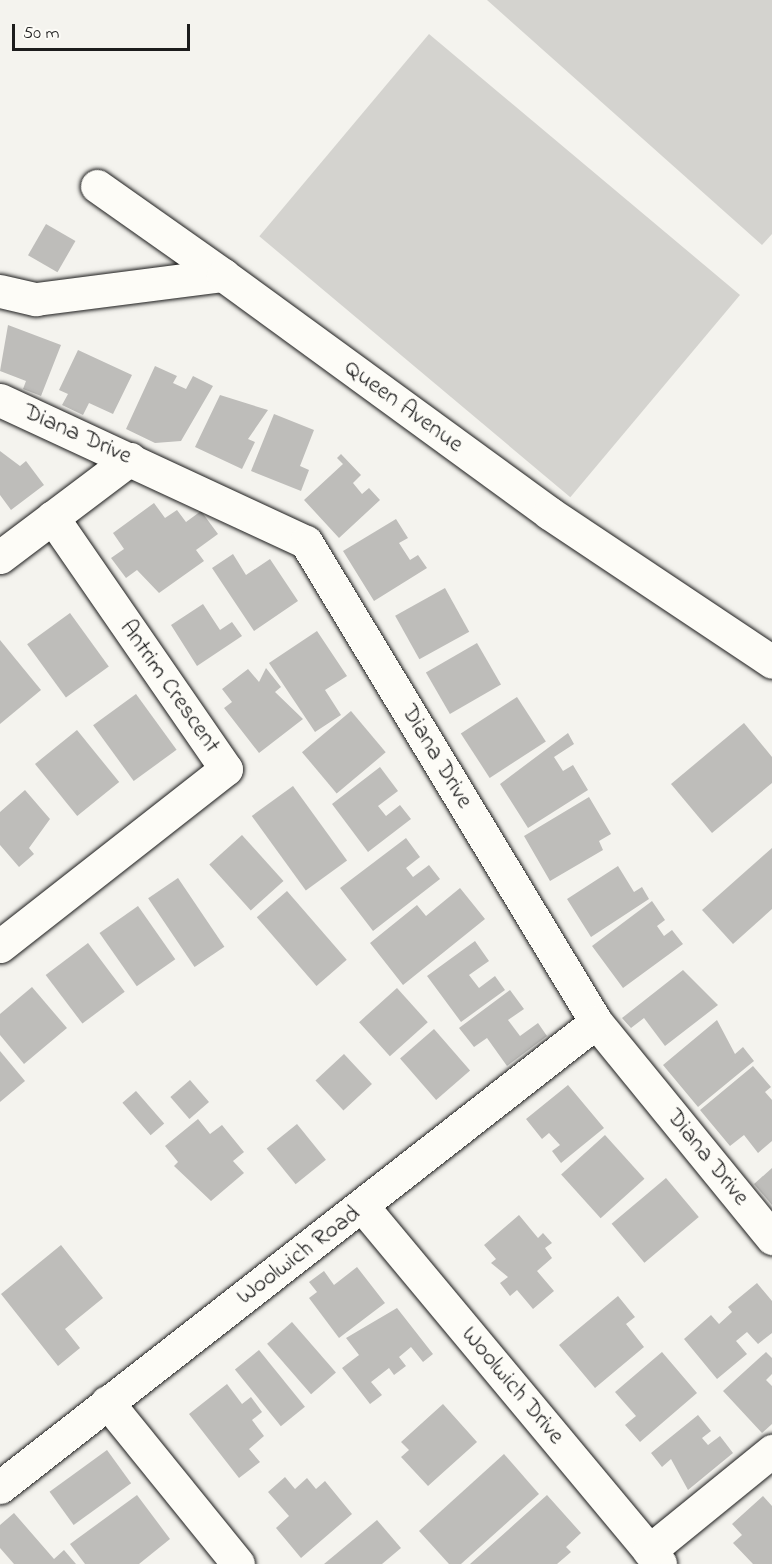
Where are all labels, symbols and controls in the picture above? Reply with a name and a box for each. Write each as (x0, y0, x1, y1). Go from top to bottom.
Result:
scale bar (15, 12, 194, 50)
text: 50 m (23, 21, 60, 47)
street label: Queen Avenue (338, 354, 468, 460)
street label: Diana Drive (18, 398, 136, 472)
street label: Antrim Crescent (112, 615, 226, 759)
street label: Diana Drive (394, 700, 478, 814)
street label: Diana Drive (659, 1104, 755, 1212)
street label: Woolwich Road (232, 1200, 366, 1312)
street label: Woolwich Drive (454, 1321, 570, 1451)

